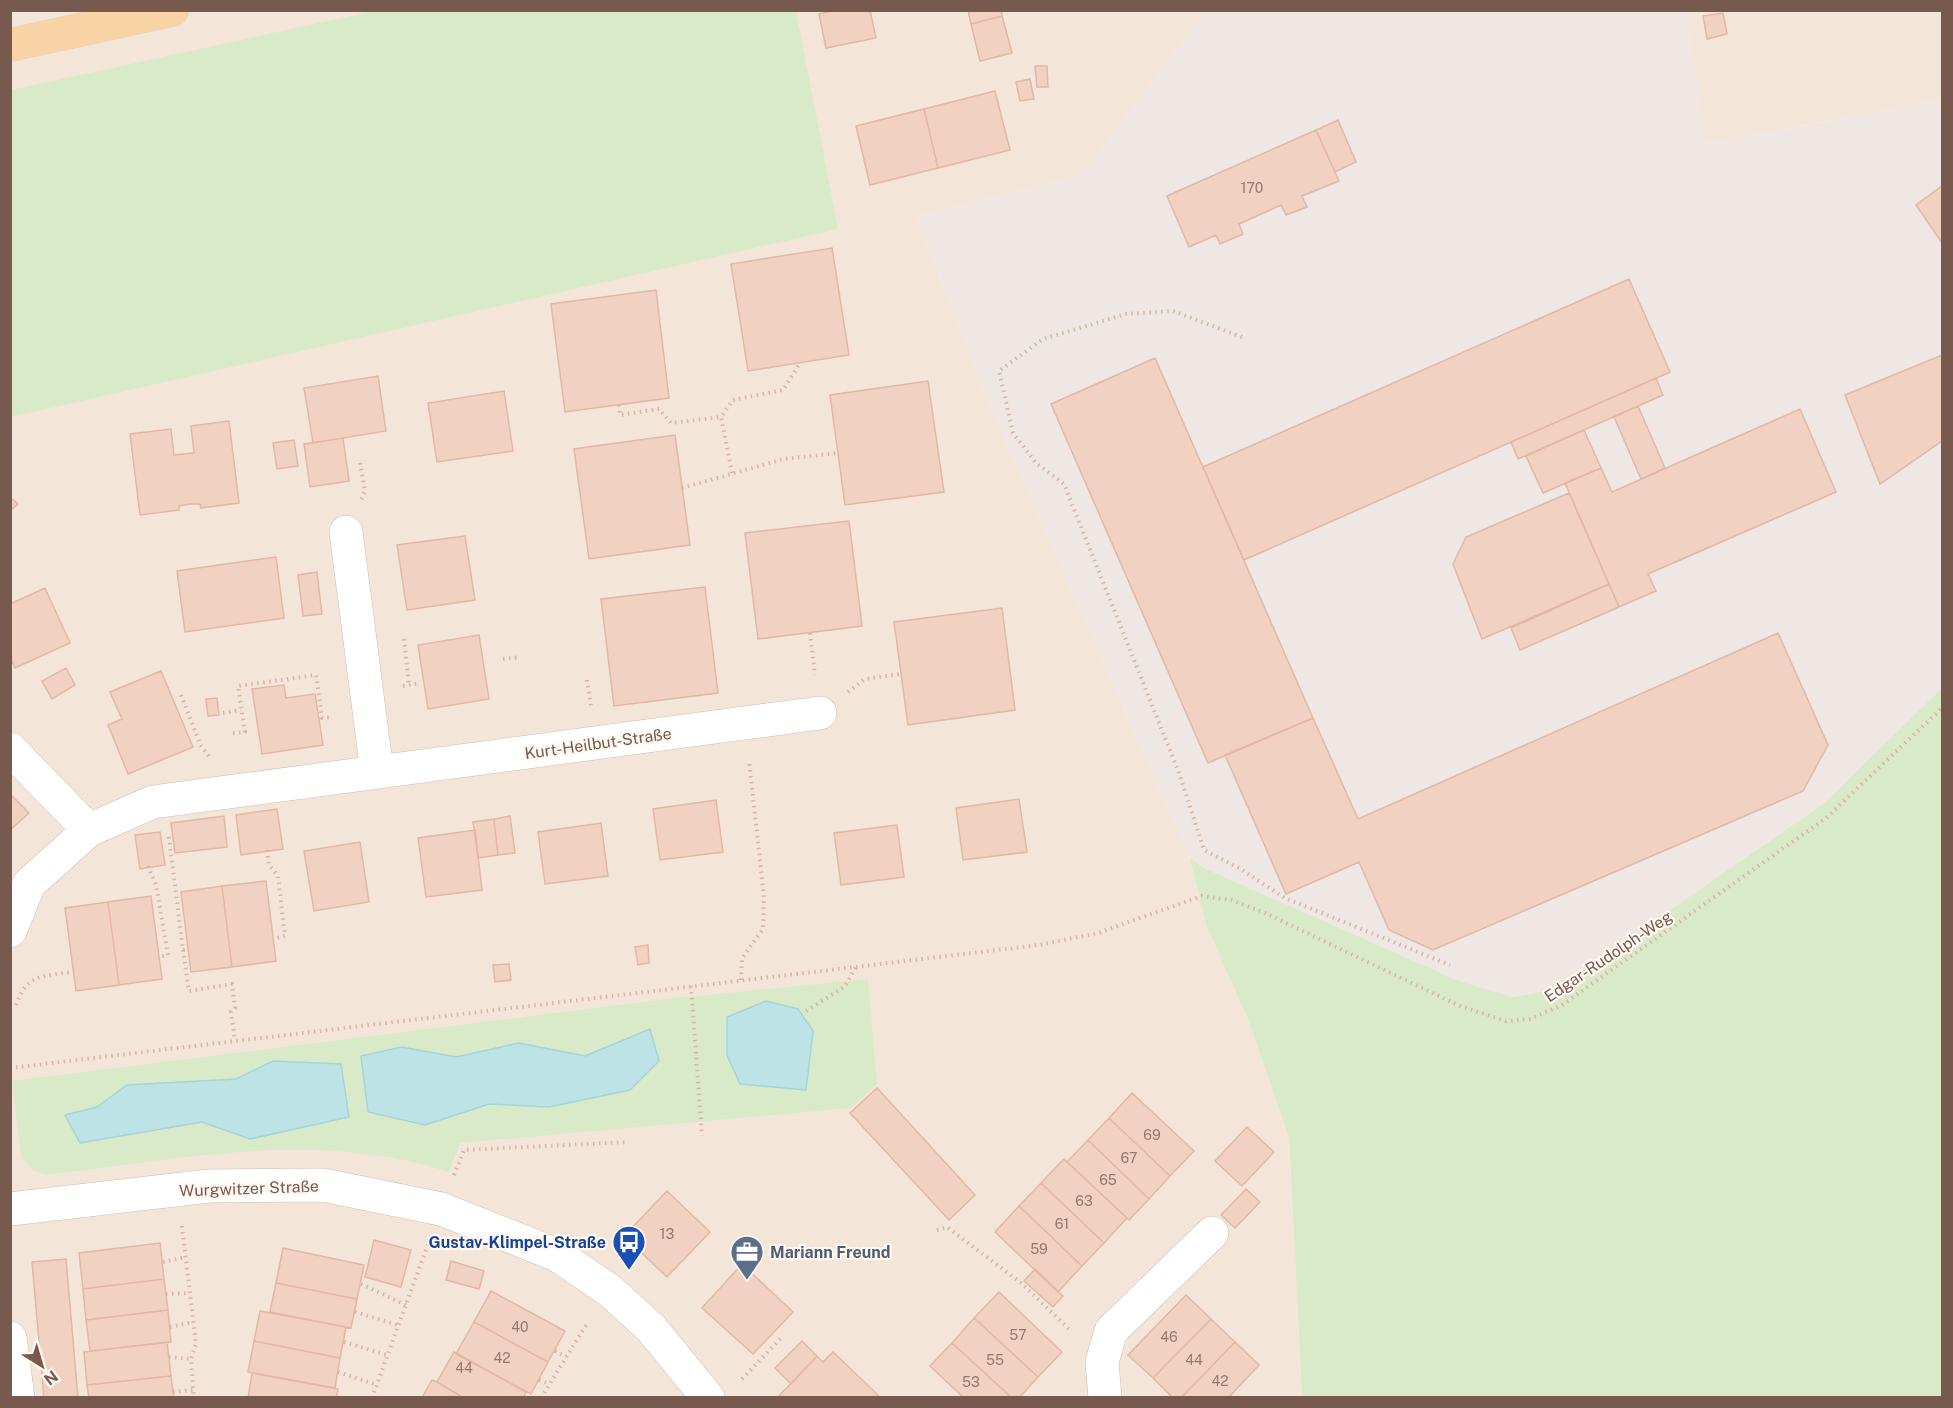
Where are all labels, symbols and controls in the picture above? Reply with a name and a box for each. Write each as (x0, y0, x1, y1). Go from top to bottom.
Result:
house number: 170 (1241, 180, 1263, 196)
street label: Kurt-Heilbut-Straße (523, 724, 673, 763)
street label: Edgar-Rudolph-Weg (1541, 907, 1676, 1006)
house number: 69 (1143, 1127, 1161, 1143)
house number: 67 (1121, 1150, 1137, 1166)
house number: 65 (1099, 1172, 1117, 1188)
street label: Wurgwitzer Straße (179, 1177, 319, 1200)
house number: 63 (1075, 1193, 1093, 1209)
house number: 61 (1055, 1216, 1069, 1232)
bus stop icon: Gustav-Klimpel-Straße (611, 1224, 647, 1271)
house number: 13 (660, 1226, 674, 1242)
place label: Gustav-Klimpel-Straße (429, 1233, 606, 1252)
office icon: Mariann Freund (729, 1234, 765, 1281)
house number: 59 (1030, 1241, 1048, 1257)
place label: Mariann Freund (770, 1243, 891, 1262)
house number: 40 (511, 1319, 529, 1335)
house number: 57 (1009, 1327, 1027, 1343)
house number: 46 (1160, 1329, 1178, 1345)
north arrow (12, 1336, 72, 1396)
house number: 42 (493, 1350, 511, 1366)
house number: 55 (986, 1352, 1004, 1368)
house number: 44 (1185, 1352, 1203, 1368)
house number: 44 (455, 1360, 473, 1376)
text: N (40, 1366, 61, 1389)
house number: 42 (1211, 1373, 1229, 1389)
house number: 53 (962, 1374, 980, 1390)

